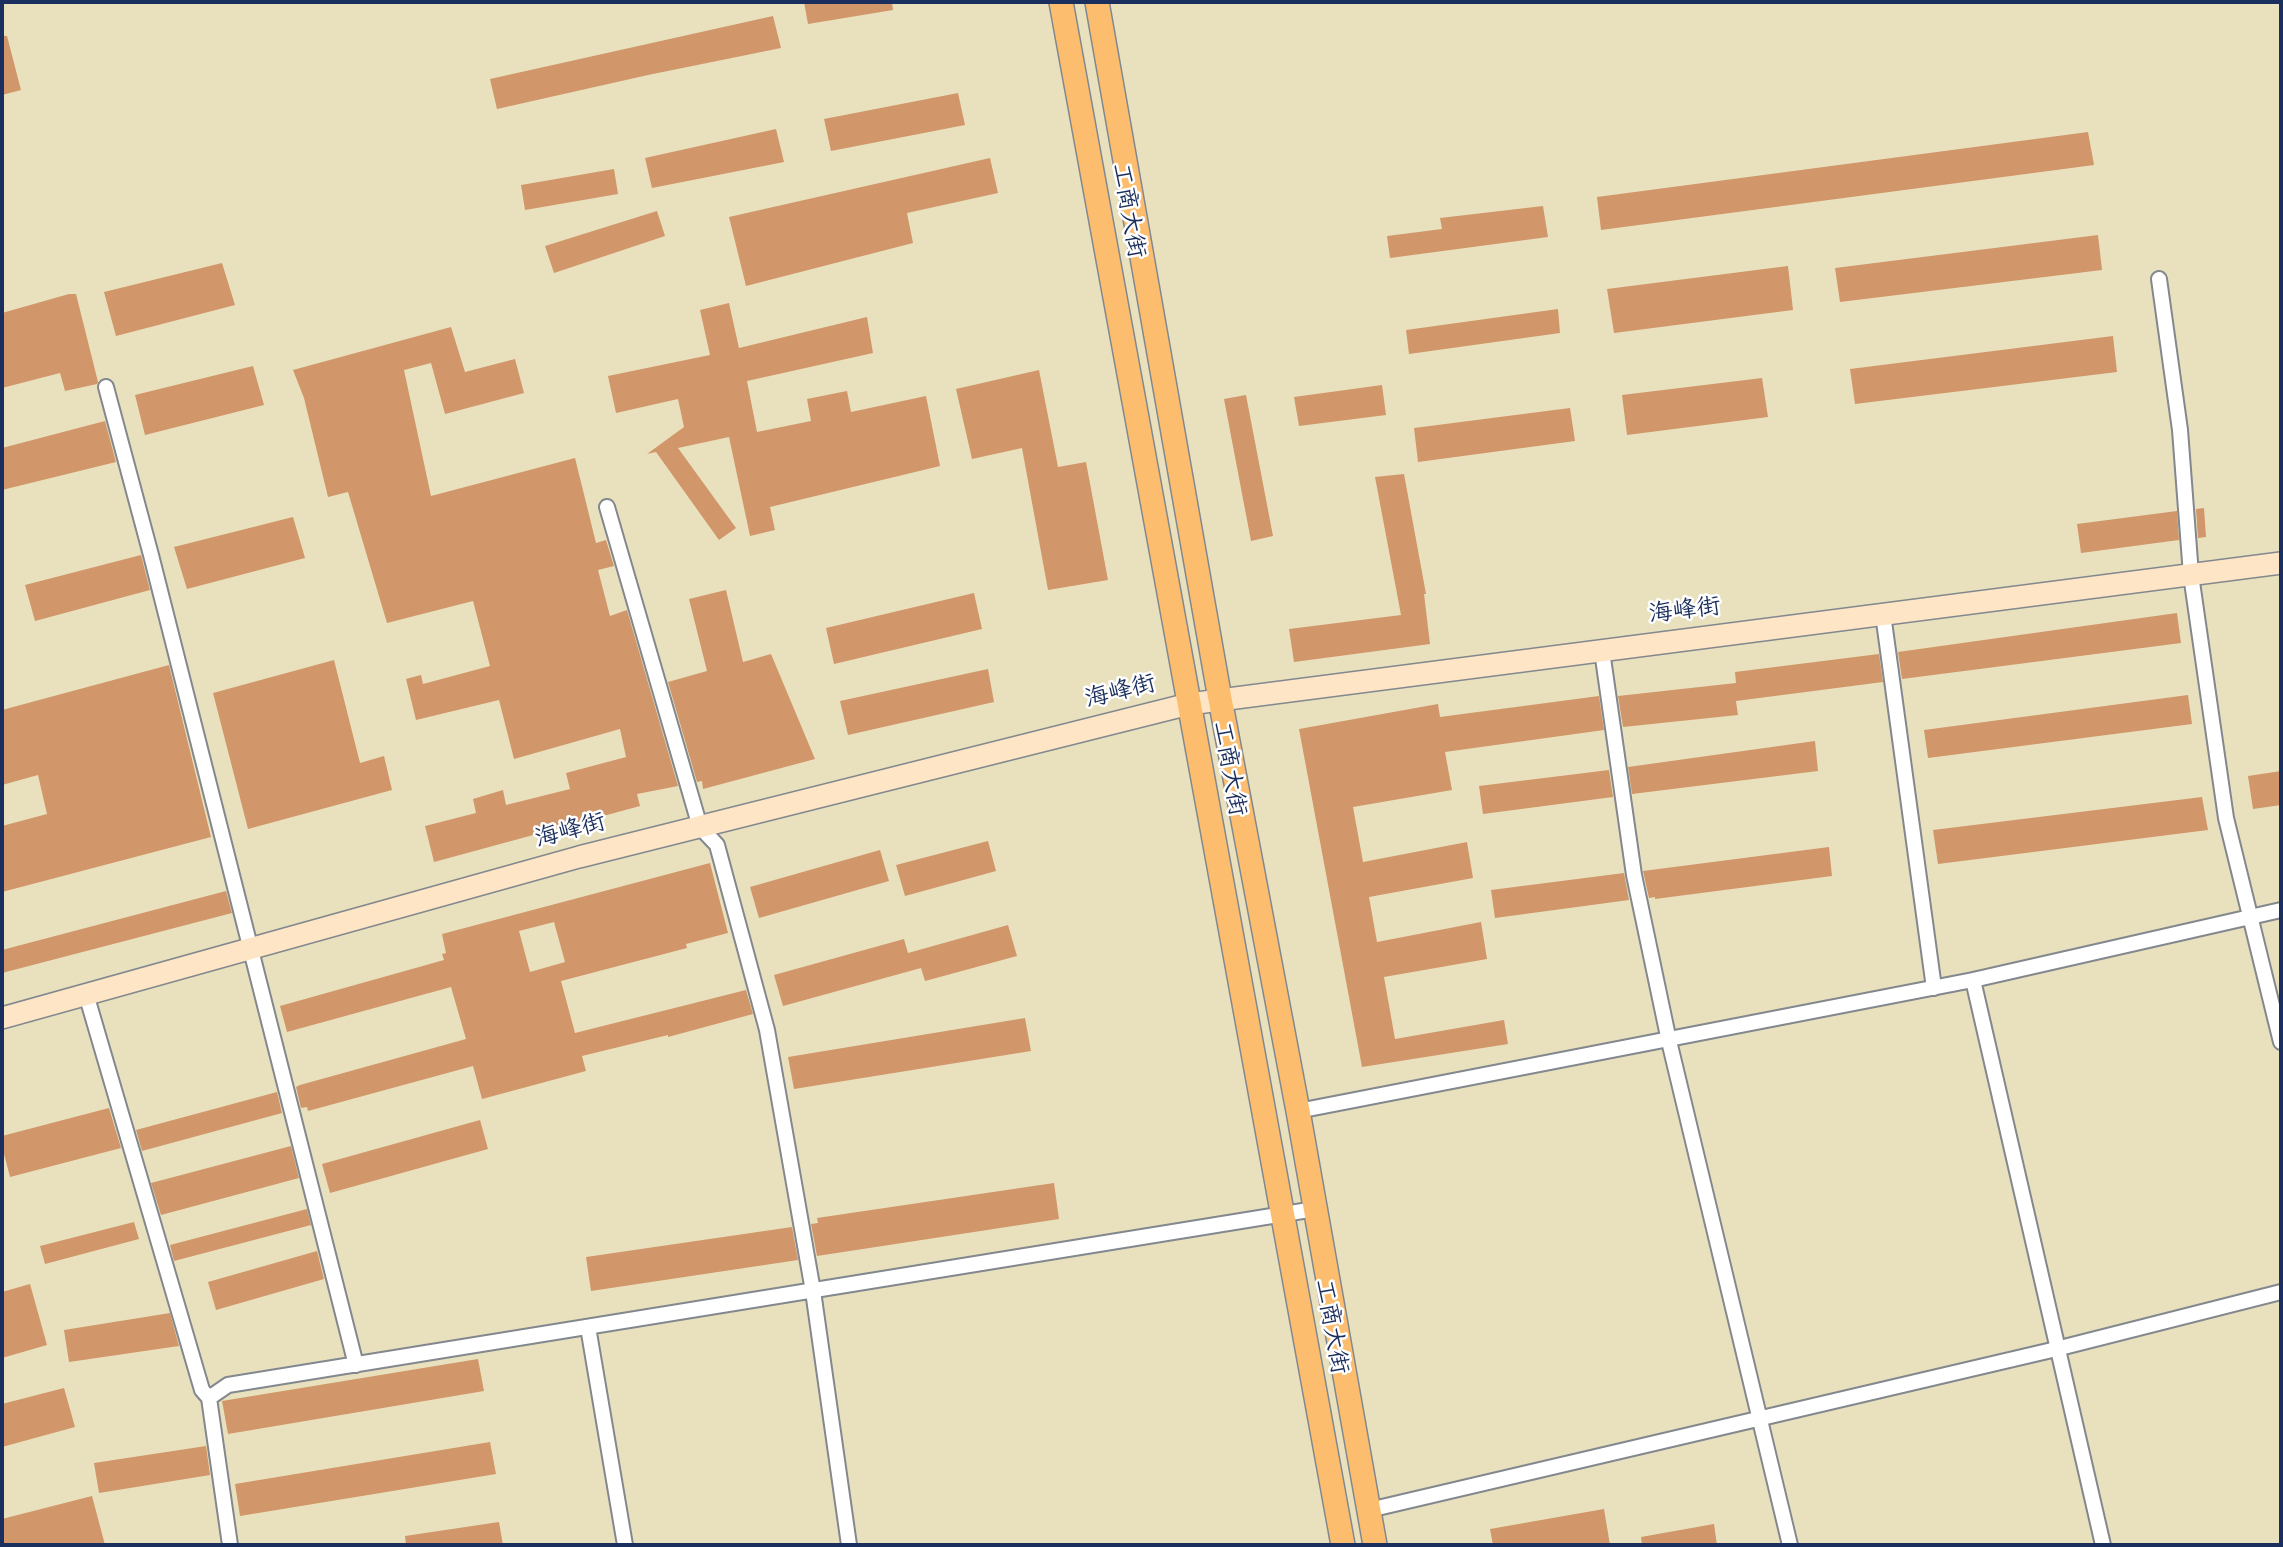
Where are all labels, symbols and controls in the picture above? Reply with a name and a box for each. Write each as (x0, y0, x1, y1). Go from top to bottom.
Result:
street label: 工商大街 (1103, 161, 1149, 261)
street label: 海峰街 (1648, 594, 1722, 632)
street label: 海峰街 (1083, 671, 1159, 717)
street label: 工商大街 (1204, 719, 1250, 819)
street label: 海峰街 (532, 810, 610, 856)
street label: 工商大街 (1306, 1277, 1352, 1377)

